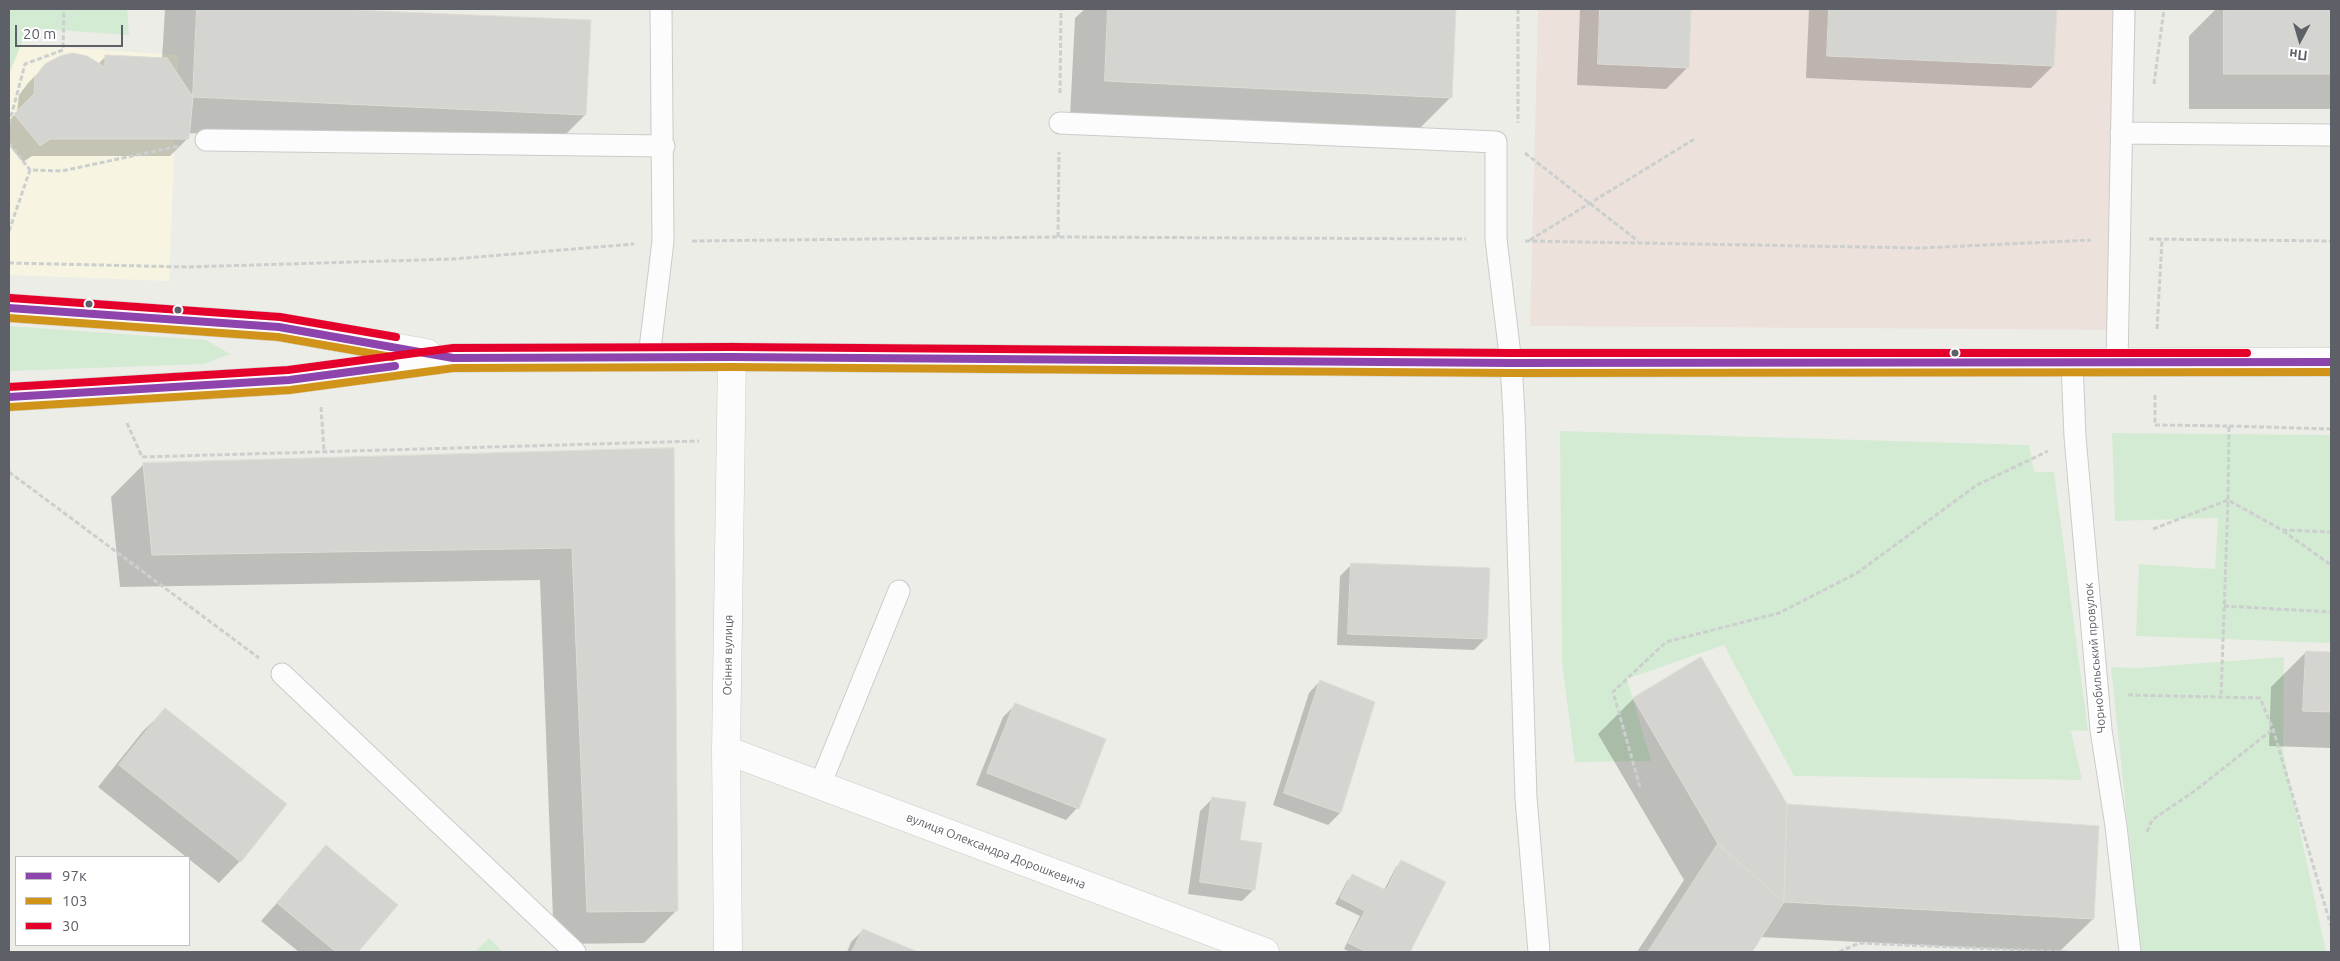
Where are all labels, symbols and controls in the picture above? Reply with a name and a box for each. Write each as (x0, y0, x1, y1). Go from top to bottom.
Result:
scale bar (18, 15, 125, 47)
north arrow (2275, 15, 2325, 65)
text: 20 m (23, 25, 56, 42)
text: Пн (2288, 46, 2308, 64)
unlabelled marker (84, 299, 94, 309)
unlabelled marker (173, 305, 183, 315)
unlabelled marker (1950, 348, 1960, 358)
street label: Чорнобильський провулок (2081, 582, 2109, 734)
street label: Осіння вулиця (720, 614, 736, 696)
street label: вулиця Олександра Дорошкевича (904, 810, 1088, 892)
legend (15, 856, 190, 946)
text: 97к (62, 867, 87, 884)
text: 103 (62, 892, 87, 909)
text: 30 (62, 917, 79, 934)

